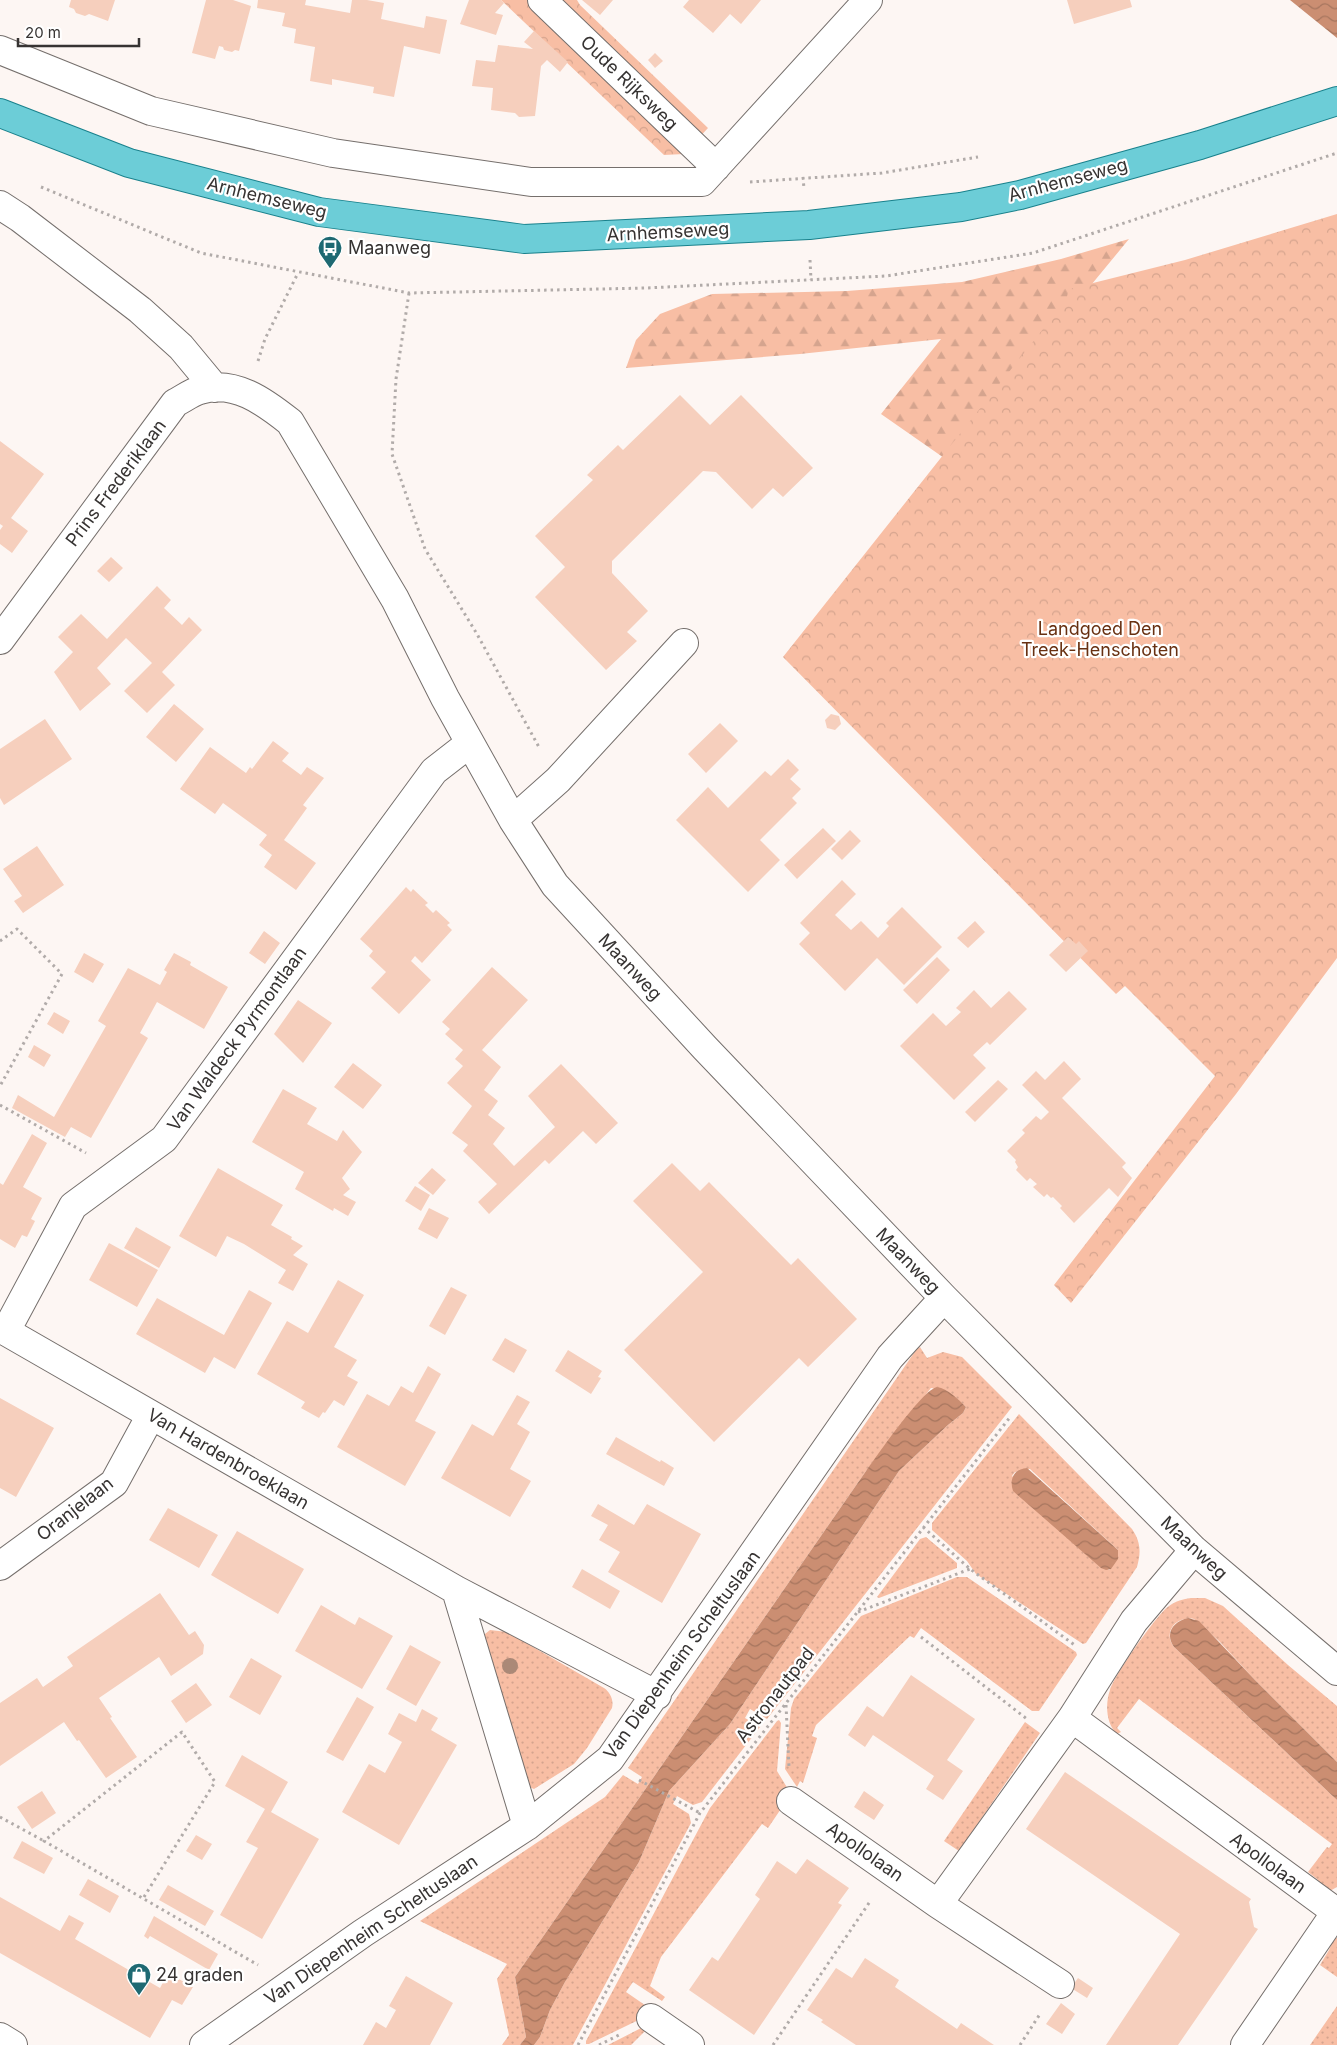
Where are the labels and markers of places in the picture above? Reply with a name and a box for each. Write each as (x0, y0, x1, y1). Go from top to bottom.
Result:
bus stop icon: Maanweg (317, 235, 343, 269)
place label: Maanweg (348, 237, 431, 258)
shop icon: 24 graden (126, 1962, 152, 1996)
place label: 24 graden (156, 1964, 243, 1985)

